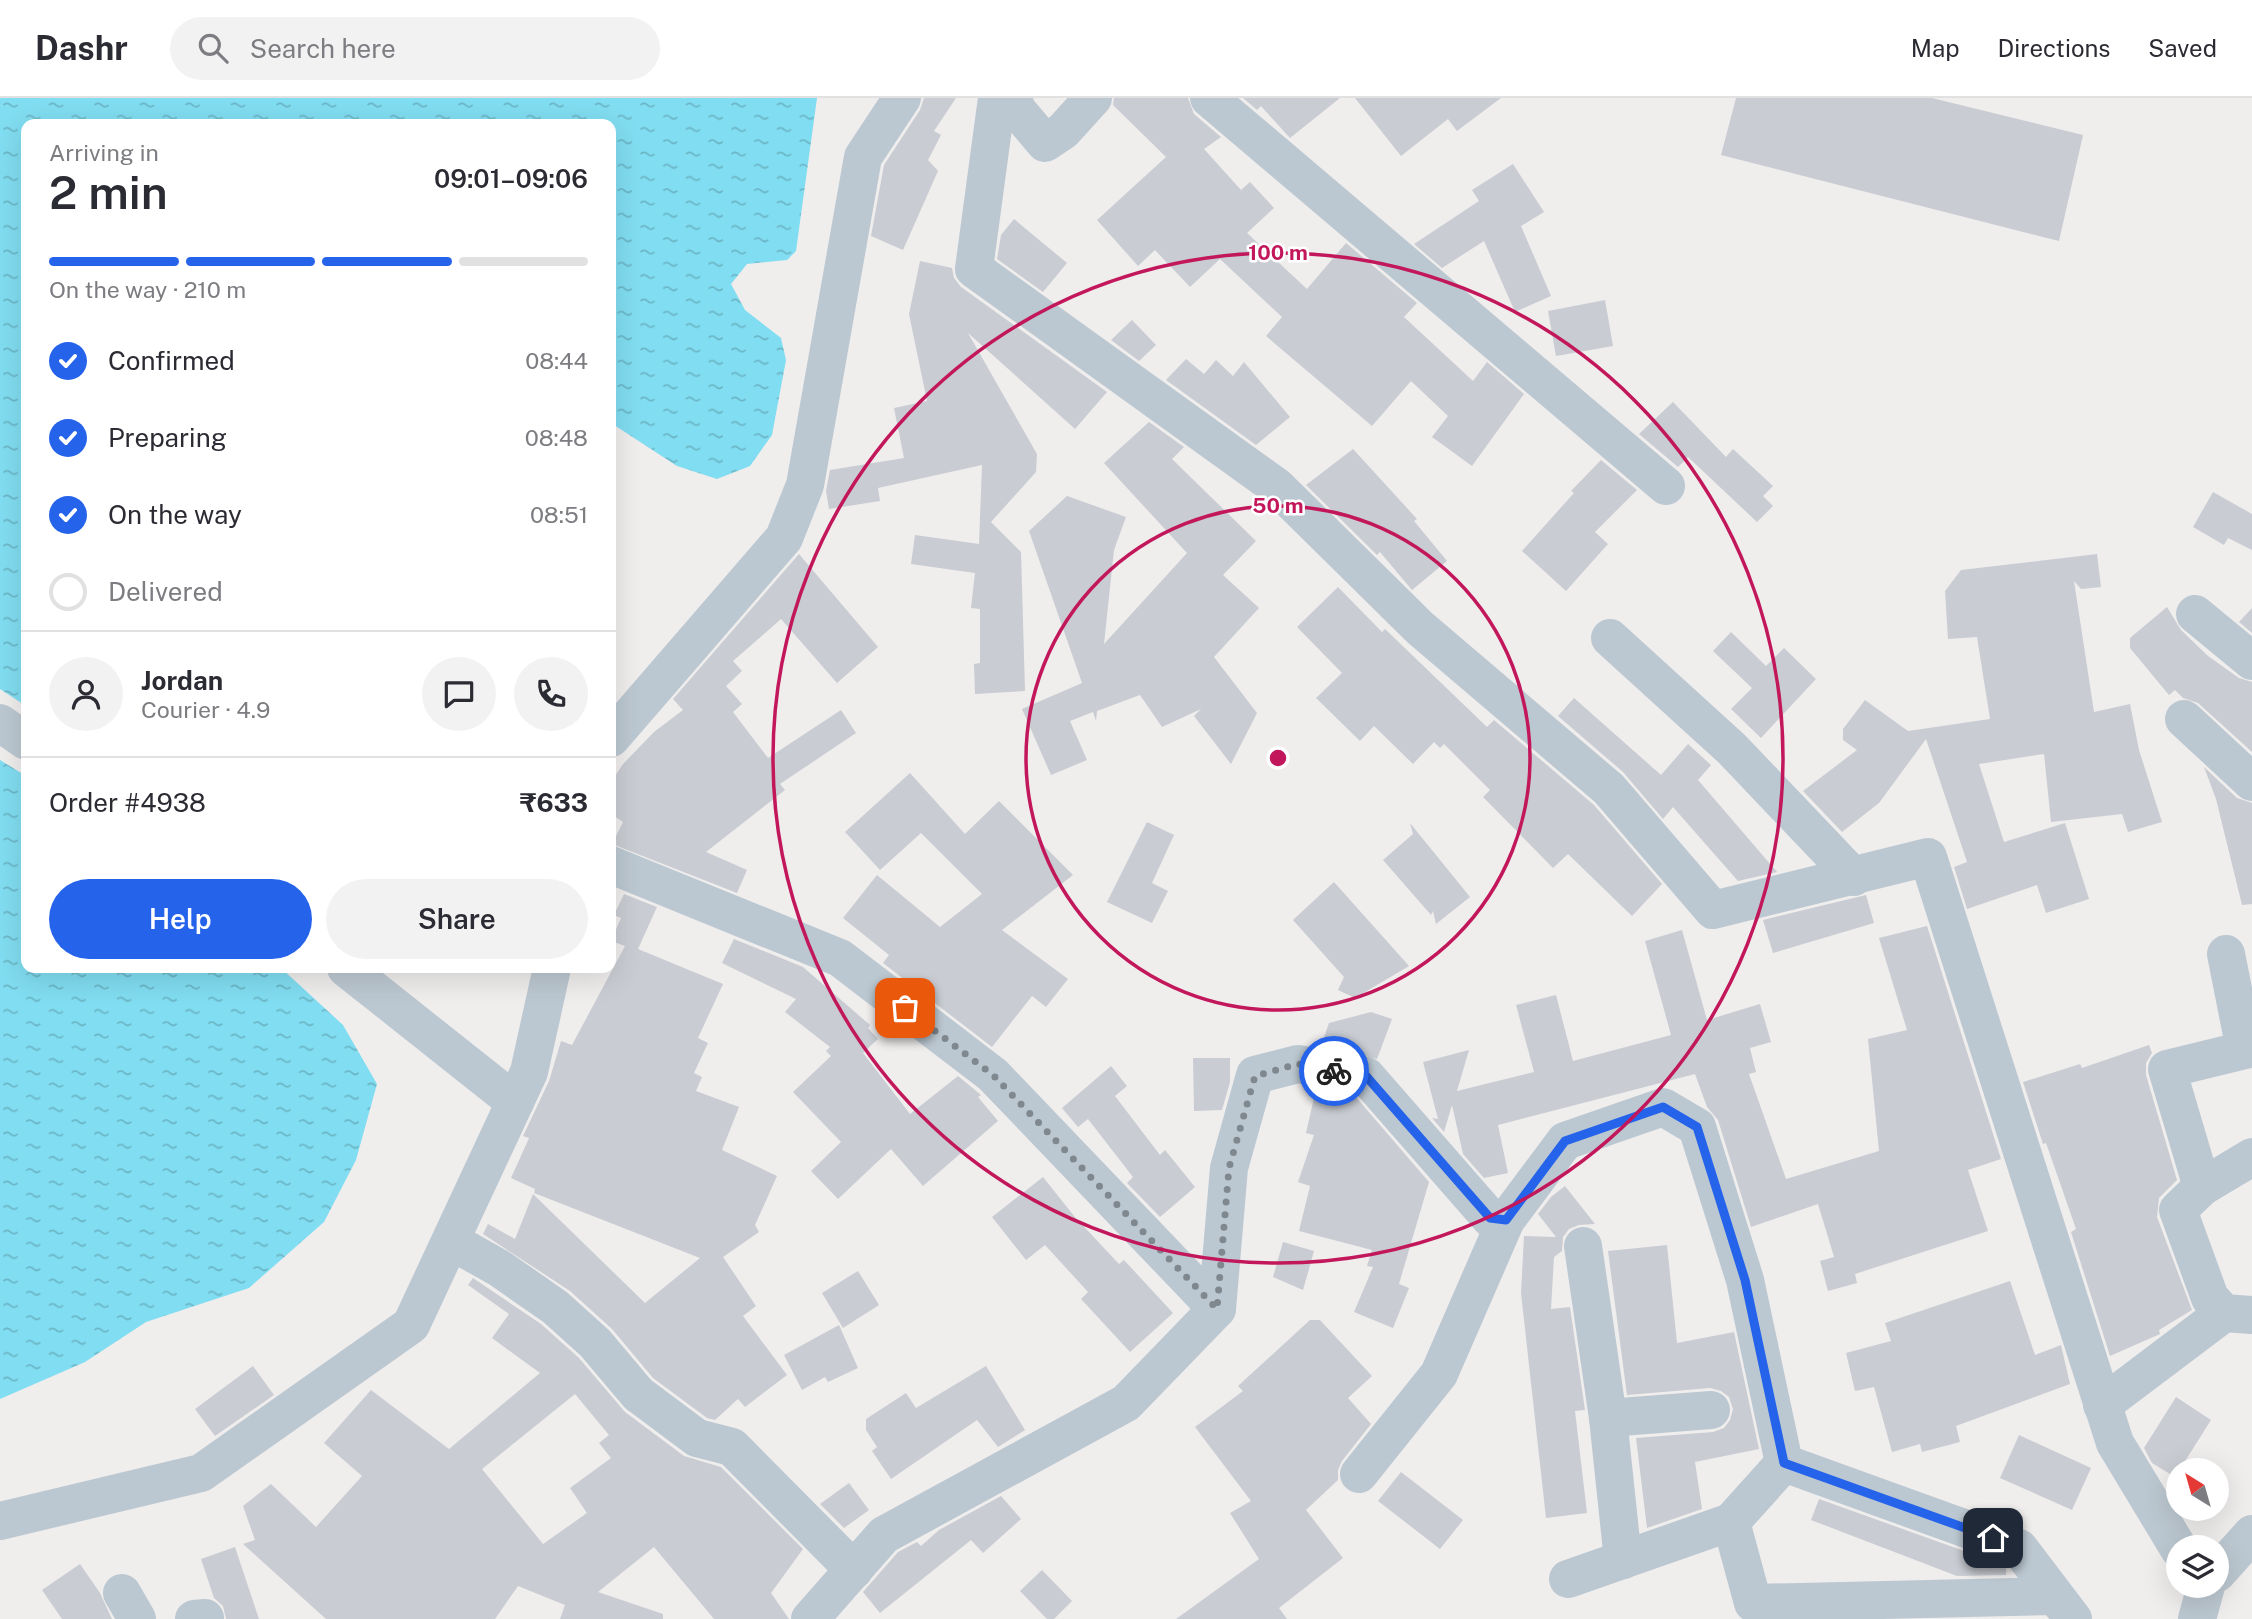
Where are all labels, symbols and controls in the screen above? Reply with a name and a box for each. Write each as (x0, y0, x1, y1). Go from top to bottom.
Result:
search box (170, 17, 660, 80)
text: Dashr (35, 29, 128, 67)
icon: search (194, 29, 232, 67)
text: Search here (250, 33, 396, 64)
text: Map (1911, 34, 1960, 62)
text: Directions (1998, 34, 2110, 62)
text: Saved (2148, 34, 2217, 62)
text: Arriving in (49, 139, 159, 166)
text: 09:01–09:06 (434, 163, 588, 194)
text: 2 min (49, 165, 168, 219)
text: 100 m (1248, 240, 1308, 265)
text: On the way · 210 m (49, 276, 246, 303)
icon: check (49, 342, 87, 380)
text: Confirmed (108, 345, 235, 376)
text: 08:44 (525, 347, 588, 374)
icon: check (49, 419, 87, 457)
text: Preparing (108, 422, 227, 453)
text: 08:48 (525, 424, 588, 451)
text: 50 m (1252, 493, 1304, 518)
icon: check (49, 496, 87, 534)
text: On the way (108, 499, 242, 530)
text: 08:51 (530, 501, 588, 528)
text: Delivered (108, 576, 223, 607)
button: person (49, 657, 123, 731)
button: chat (422, 657, 496, 731)
button: phone (514, 657, 588, 731)
text: Jordan (141, 665, 223, 696)
text: Courier · 4.9 (141, 696, 270, 723)
centre of rings (1266, 746, 1290, 770)
text: Order #4938 (49, 787, 206, 818)
text: ₹633 (520, 787, 588, 818)
button: Help (49, 879, 312, 959)
button: Share (326, 879, 588, 959)
pin (875, 978, 935, 1038)
icon: bag (886, 989, 924, 1027)
courier (1299, 1036, 1369, 1106)
icon: bike (1315, 1052, 1353, 1090)
north arrow (2166, 1458, 2230, 1521)
map controls (2166, 1458, 2229, 1598)
pin (1963, 1508, 2023, 1568)
icon: home (1974, 1519, 2012, 1557)
button: layers (2166, 1535, 2229, 1598)

